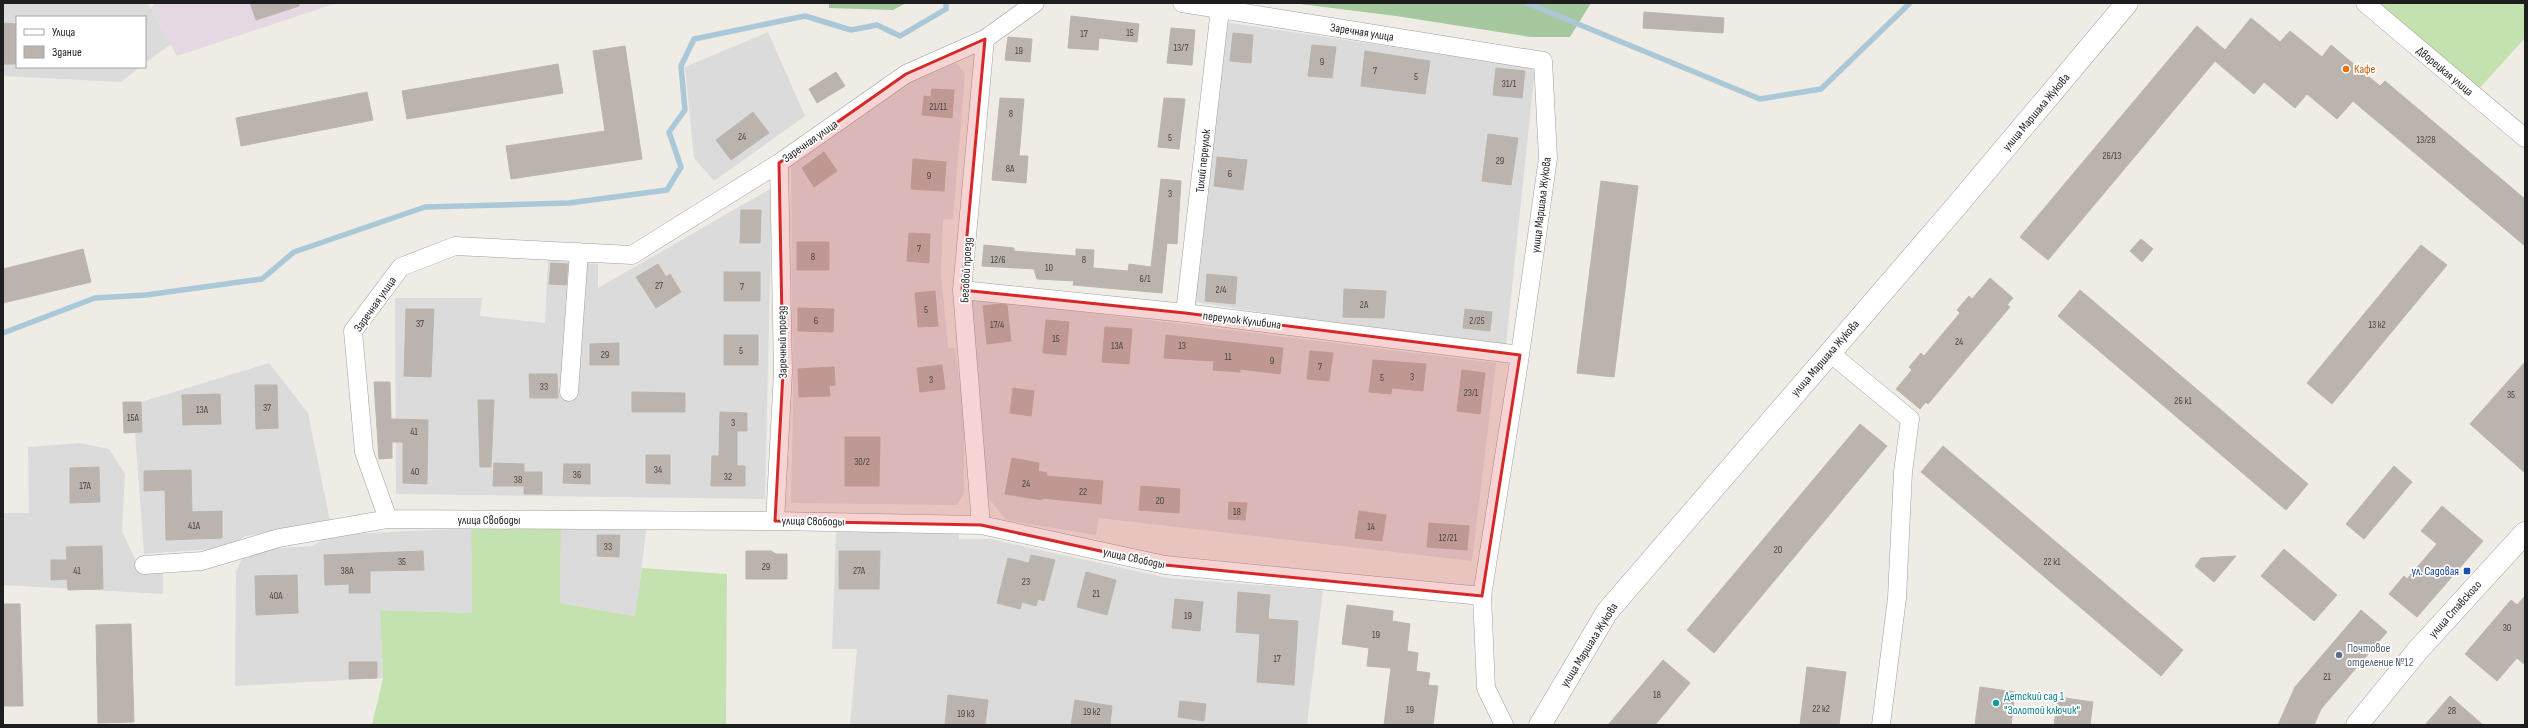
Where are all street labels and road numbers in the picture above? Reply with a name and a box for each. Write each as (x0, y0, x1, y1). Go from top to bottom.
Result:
street label: Заречная улица (1329, 20, 1395, 45)
street label: Дворецкая улица (2413, 43, 2476, 100)
street label: улица Маршала Жукова (2000, 70, 2073, 154)
street label: Заречная улица (780, 117, 841, 166)
street label: Тихий переулок (1193, 128, 1214, 193)
street label: улица Маршала Жукова (1528, 156, 1555, 254)
street label: Беговой проезд (957, 237, 976, 303)
street label: Заречная улица (351, 273, 400, 335)
street label: Заречный проезд (774, 306, 791, 378)
street label: переулок Кулибина (1202, 308, 1282, 333)
street label: улица Маршала Жукова (1788, 317, 1863, 400)
street label: улица Свободы (458, 513, 521, 528)
street label: улица Свободы (781, 513, 845, 530)
street label: улица Свободы (1102, 545, 1166, 572)
street label: улица Ставского (2426, 578, 2485, 641)
street label: улица Маршала Жукова (1557, 600, 1622, 690)

